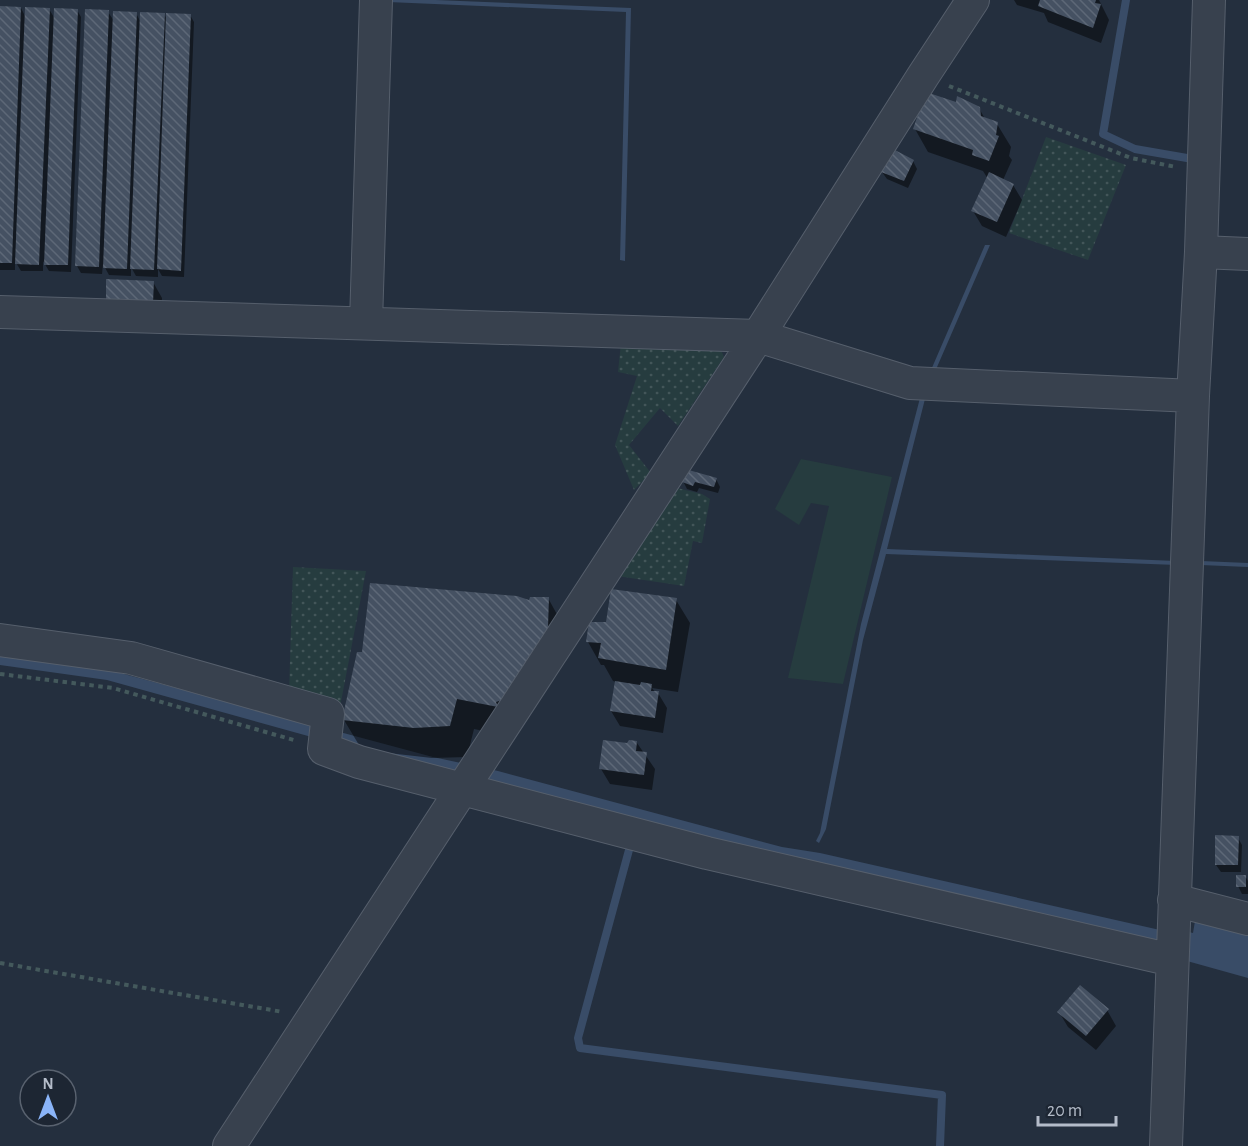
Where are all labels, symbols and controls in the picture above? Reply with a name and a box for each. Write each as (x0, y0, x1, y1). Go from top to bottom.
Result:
north arrow (18, 1068, 78, 1128)
text: N (42, 1076, 54, 1092)
scale bar (1038, 1089, 1116, 1127)
text: 20 m (1047, 1102, 1082, 1120)

